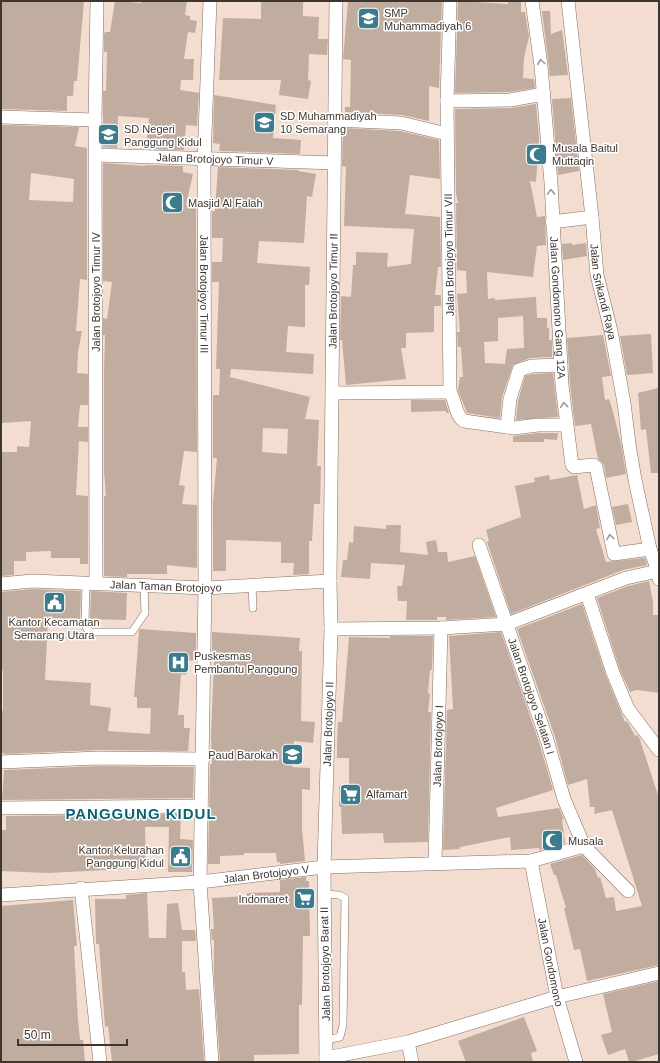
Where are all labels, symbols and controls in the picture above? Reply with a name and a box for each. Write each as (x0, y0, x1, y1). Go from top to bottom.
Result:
school or university icon: SMP Muhammadiyah 6 (356, 6, 382, 32)
place label: SMP Muhammadiyah 6 (384, 7, 471, 32)
one-way arrow (537, 59, 546, 65)
school or university icon: SD Muhammadiyah 10 Semarang (252, 109, 278, 135)
place label: SD Muhammadiyah 10 Semarang (280, 110, 377, 135)
school or university icon: SD Negeri Panggung Kidul (95, 122, 121, 148)
place label: SD Negeri Panggung Kidul (124, 123, 202, 148)
mosque icon: Musala Baitul Muttaqin (524, 141, 550, 167)
place label: Musala Baitul Muttaqin (552, 142, 618, 167)
street label: Jalan Brotojoyo Timur V (156, 151, 274, 167)
one-way arrow (547, 189, 555, 195)
mosque icon: Masjid Al Falah (159, 190, 185, 216)
street label: Jalan Brotojoyo Timur VII (442, 193, 456, 317)
place label: Masjid Al Falah (188, 197, 263, 209)
street label: Jalan Brotojoyo Timur IV (90, 231, 102, 352)
street label: Jalan Brotojoyo Timur II (326, 233, 340, 349)
street label: Jalan Brotojoyo Timur III (198, 234, 210, 353)
street label: Jalan Gondomono Gang 12A (548, 236, 568, 380)
street label: Jalan Srikandi Raya (588, 243, 619, 341)
one-way arrow (560, 402, 569, 409)
one-way arrow (606, 534, 615, 541)
street label: Jalan Taman Brotojoyo (110, 578, 222, 594)
public building icon: Kantor Kecamatan Semarang Utara (41, 589, 67, 615)
place label: Kantor Kecamatan Semarang Utara (8, 616, 100, 641)
street label: Jalan Brotojoyo Selatan I (506, 636, 557, 756)
hospital icon: Puskesmas Pembantu Panggung (166, 649, 192, 675)
place label: Puskesmas Pembantu Panggung (194, 650, 297, 675)
street label: Jalan Brotojoyo II (321, 681, 335, 767)
street label: Jalan Brotojoyo I (431, 705, 445, 787)
school or university icon: Paud Barokah (280, 742, 306, 768)
place label: Paud Barokah (208, 749, 278, 761)
supermarket icon: Alfamart (337, 781, 363, 807)
place label: Alfamart (366, 788, 407, 800)
district label: PANGGUNG KIDUL (65, 805, 217, 822)
mosque icon: Musala (539, 828, 565, 854)
place label: Musala (568, 835, 604, 847)
public building icon: Kantor Kelurahan Panggung Kidul (167, 843, 193, 869)
place label: Kantor Kelurahan Panggung Kidul (78, 844, 164, 869)
street label: Jalan Brotojoyo V (223, 863, 310, 885)
supermarket icon: Indomaret (291, 886, 317, 912)
place label: Indomaret (238, 893, 288, 905)
street label: Jalan Brotojoyo Barat II (318, 907, 332, 1021)
street label: Jalan Gondomono (536, 917, 565, 1008)
scale bar (18, 1021, 127, 1047)
text: 50 m (24, 1028, 51, 1042)

